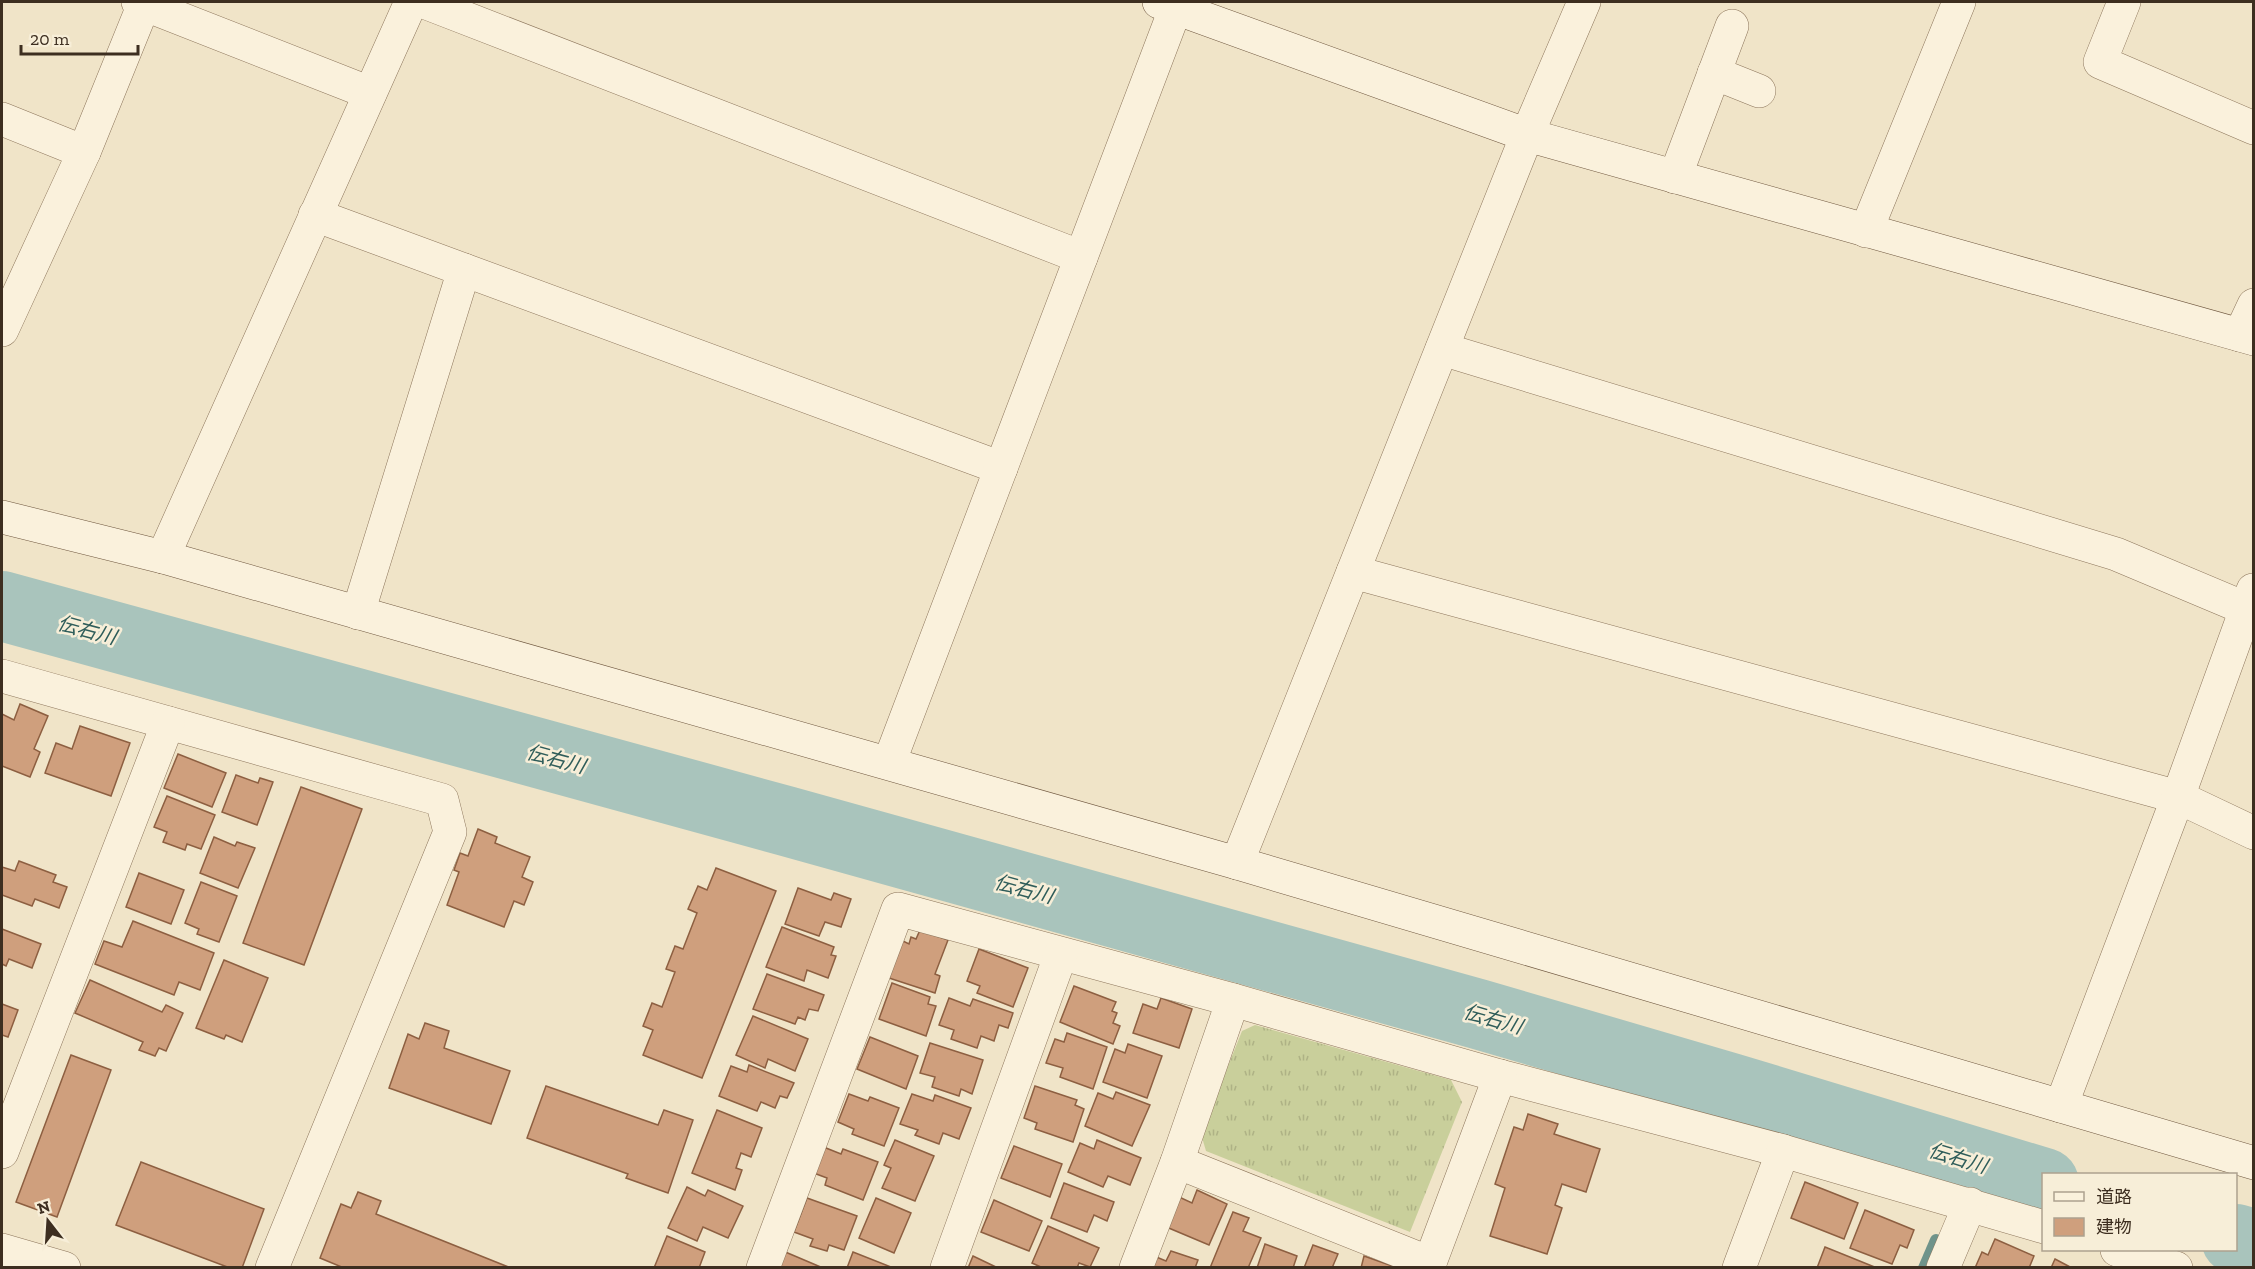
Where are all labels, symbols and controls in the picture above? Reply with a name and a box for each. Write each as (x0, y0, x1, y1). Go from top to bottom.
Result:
scale bar (21, 18, 138, 56)
text: 20 m (30, 28, 70, 50)
water label: 伝右川 (55, 611, 121, 650)
water label: 伝右川 (524, 740, 590, 779)
water label: 伝右川 (992, 870, 1058, 909)
water label: 伝右川 (1461, 999, 1527, 1039)
water label: 伝右川 (1926, 1138, 1992, 1179)
legend (2042, 1173, 2237, 1251)
text: 道路 (2096, 1186, 2132, 1208)
north arrow (18, 1191, 78, 1251)
text: N (35, 1196, 52, 1218)
text: 建物 (2096, 1216, 2132, 1238)

